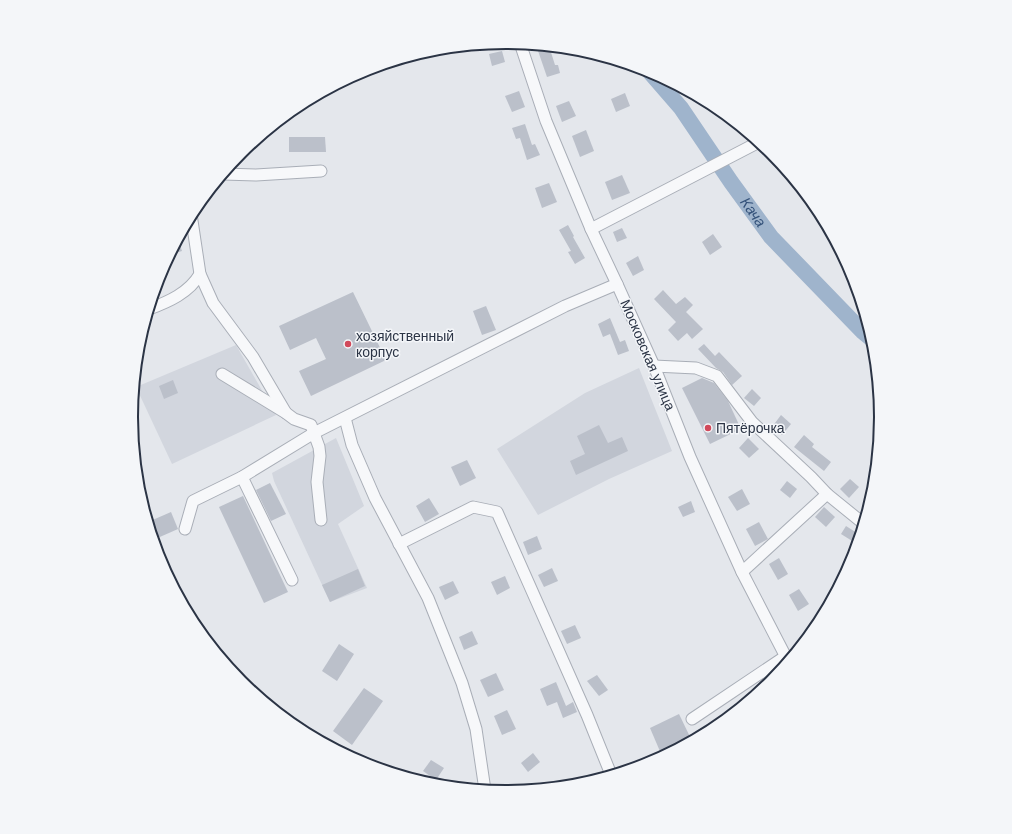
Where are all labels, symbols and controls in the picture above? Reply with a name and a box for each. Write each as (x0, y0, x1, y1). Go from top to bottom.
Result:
water label: Кача (737, 194, 770, 230)
street label: Московская улица (617, 297, 679, 413)
place label: хозяйственный корпус (356, 328, 454, 360)
marker: хозяйственный корпус (343, 339, 353, 349)
place label: Пятёрочка (716, 420, 785, 436)
marker: Пятёрочка (703, 423, 713, 433)

